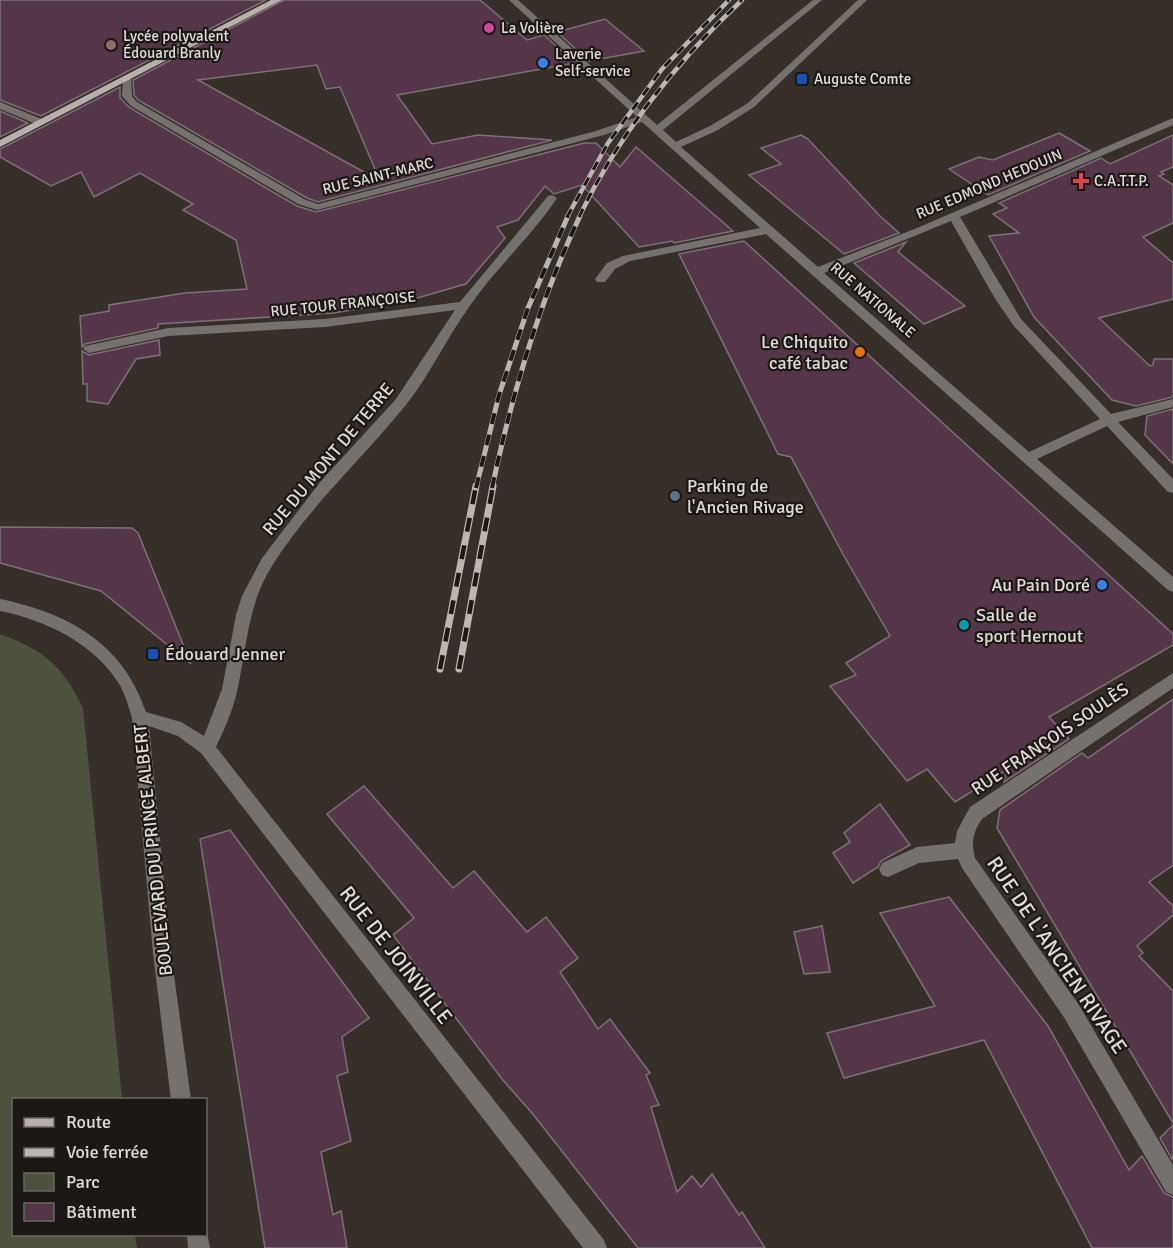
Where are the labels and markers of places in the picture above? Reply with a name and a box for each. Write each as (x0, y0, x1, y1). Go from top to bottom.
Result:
place label: La Volière (501, 19, 564, 37)
marker: La Volière (482, 21, 496, 35)
place label: Lycée polyvalent Édouard Branly (123, 27, 229, 62)
marker: Lycée polyvalent Édouard Branly (104, 38, 118, 52)
place label: Laverie Self-service (555, 45, 631, 80)
marker: Laverie Self-service (536, 56, 550, 70)
place label: Auguste Comte (814, 70, 911, 88)
marker: Auguste Comte (795, 72, 809, 86)
marker: C.A.T.T.P. (1072, 172, 1090, 190)
place label: C.A.T.T.P. (1094, 172, 1149, 190)
place label: Le Chiquito café tabac (761, 331, 848, 374)
marker: Le Chiquito café tabac (853, 345, 867, 359)
place label: Parking de l'Ancien Rivage (687, 475, 804, 518)
marker: Parking de l'Ancien Rivage (668, 489, 682, 503)
place label: Au Pain Doré (991, 574, 1090, 596)
marker: Au Pain Doré (1095, 578, 1109, 592)
place label: Salle de sport Hernout (976, 604, 1083, 647)
marker: Salle de sport Hernout (957, 618, 971, 632)
place label: Édouard Jenner (165, 643, 286, 665)
marker: Édouard Jenner (146, 647, 160, 661)

